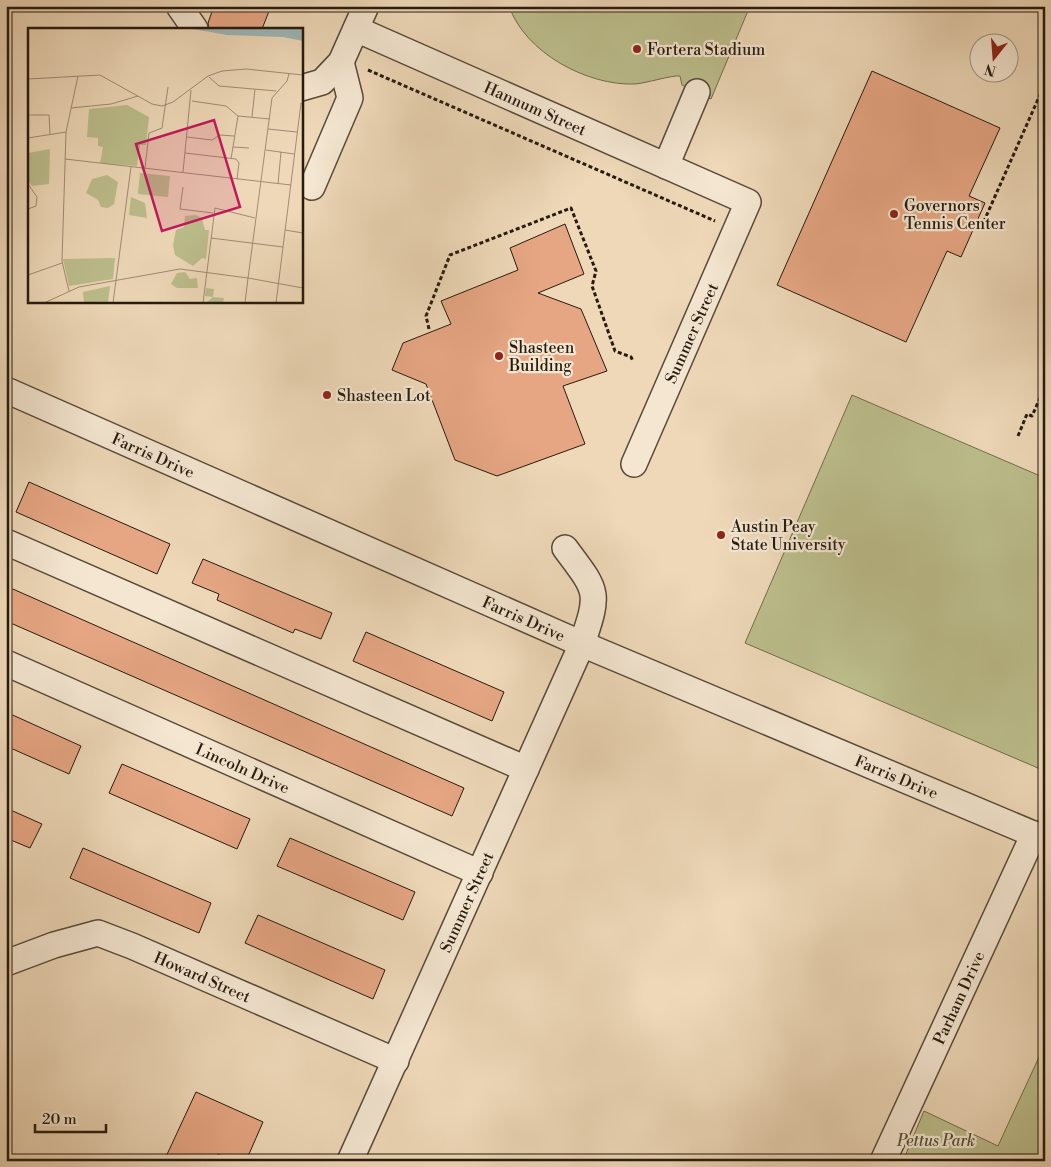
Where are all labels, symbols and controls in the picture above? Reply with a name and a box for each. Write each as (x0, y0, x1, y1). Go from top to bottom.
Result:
inset map (28, 28, 302, 302)
north arrow (968, 32, 1018, 82)
place label: Fortera Stadium (647, 40, 765, 60)
marker: Fortera Stadium (631, 43, 643, 55)
text: N (983, 59, 998, 80)
street label: Hannum Street (481, 78, 590, 141)
place label: Governors Tennis Center (904, 196, 1006, 234)
marker: Governors Tennis Center (888, 208, 900, 220)
street label: Summer Street (661, 280, 723, 387)
place label: Shasteen Building (508, 338, 575, 376)
marker: Shasteen Building (493, 350, 505, 362)
place label: Shasteen Lot (337, 386, 431, 406)
marker: Shasteen Lot (321, 389, 333, 401)
street label: Farris Drive (108, 429, 197, 483)
place label: Austin Peay State University (730, 517, 846, 555)
marker: Austin Peay State University (715, 529, 727, 541)
street label: Farris Drive (479, 592, 568, 646)
street label: Lincoln Drive (192, 739, 293, 798)
street label: Farris Drive (852, 751, 941, 804)
street label: Summer Street (436, 849, 499, 956)
street label: Howard Street (151, 948, 254, 1008)
street label: Parham Drive (929, 948, 990, 1048)
scale bar (35, 1102, 106, 1134)
text: 20 m (42, 1110, 77, 1129)
park label: Pettus Park (896, 1131, 975, 1151)

